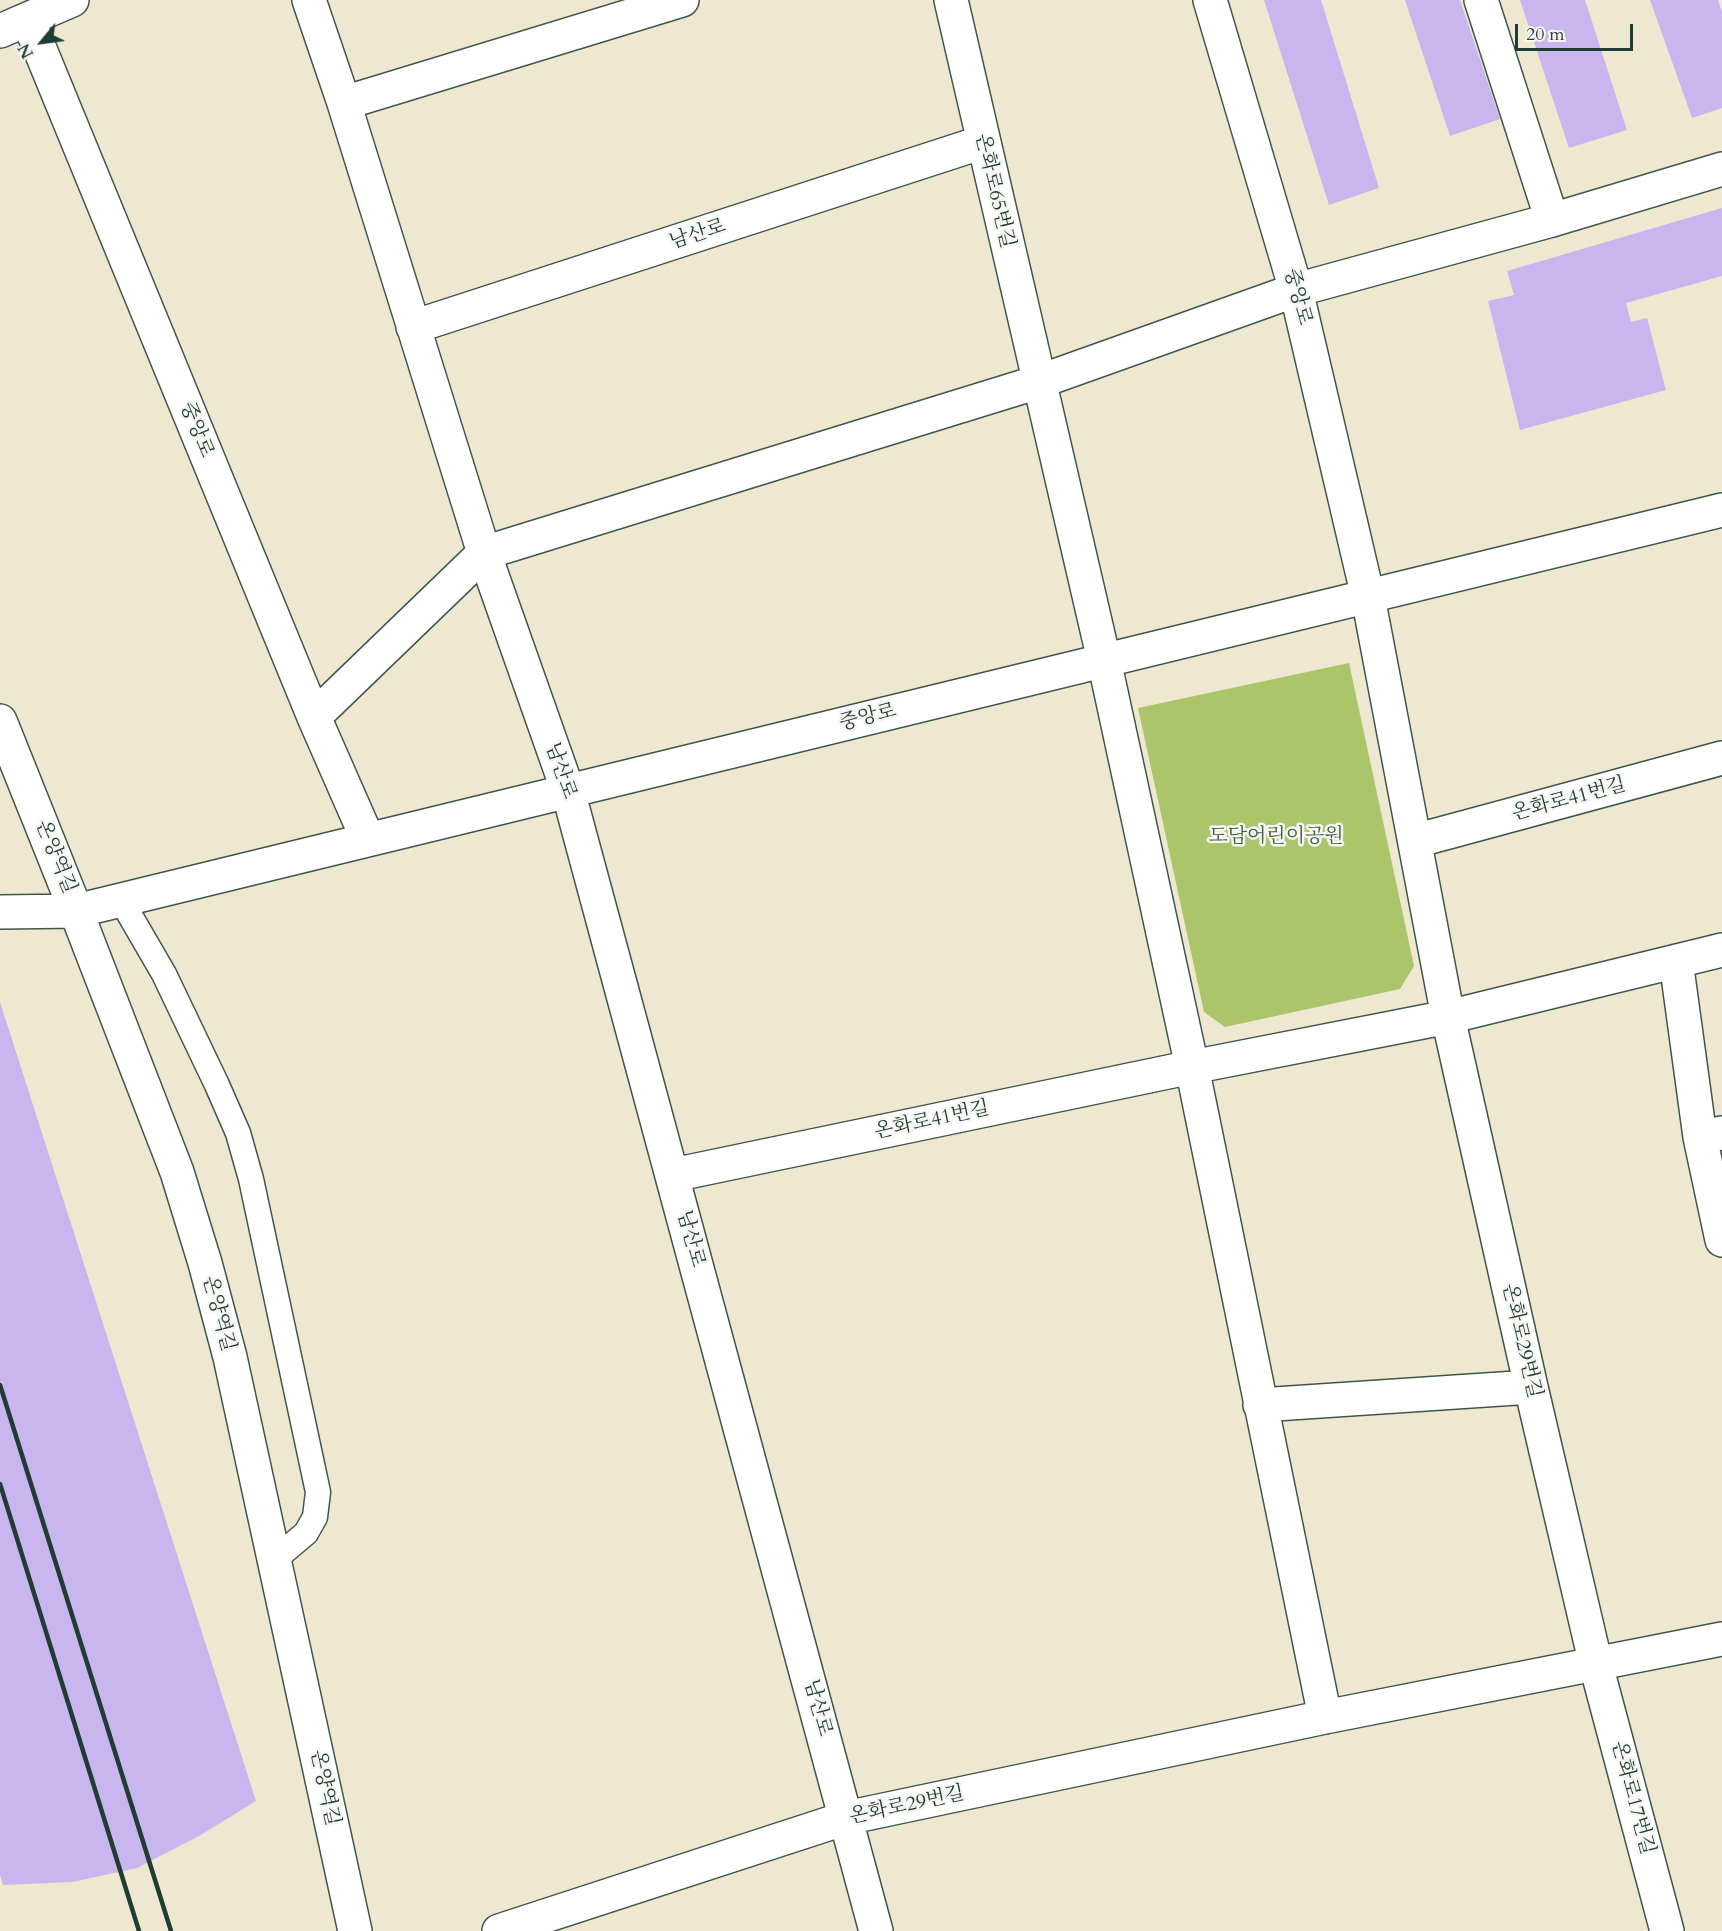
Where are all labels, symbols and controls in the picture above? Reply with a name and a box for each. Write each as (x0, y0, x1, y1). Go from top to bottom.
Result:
north arrow (12, 12, 72, 72)
scale bar (1518, 12, 1636, 50)
text: 20 m (1526, 22, 1565, 47)
text: N (13, 39, 39, 62)
street label: 온화로65번길 (969, 131, 1019, 251)
street label: 남산로 (667, 215, 729, 255)
street label: 중앙로 (1278, 266, 1316, 328)
street label: 중앙로 (174, 399, 218, 461)
street label: 중앙로 (837, 699, 899, 737)
street label: 남산로 (539, 740, 581, 802)
street label: 온화로41번길 (1509, 773, 1629, 827)
street label: 온양역길 (29, 817, 81, 897)
park label: 도담어린이공원 (1208, 825, 1344, 849)
street label: 온화로41번길 (872, 1097, 992, 1145)
street label: 남산로 (671, 1208, 709, 1270)
street label: 온양역길 (196, 1274, 240, 1354)
street label: 온화로29번길 (1496, 1281, 1546, 1401)
street label: 남산로 (798, 1677, 836, 1739)
street label: 온화로17번길 (1605, 1738, 1659, 1858)
street label: 온양역길 (304, 1748, 344, 1828)
street label: 온화로29번길 (847, 1782, 967, 1830)

